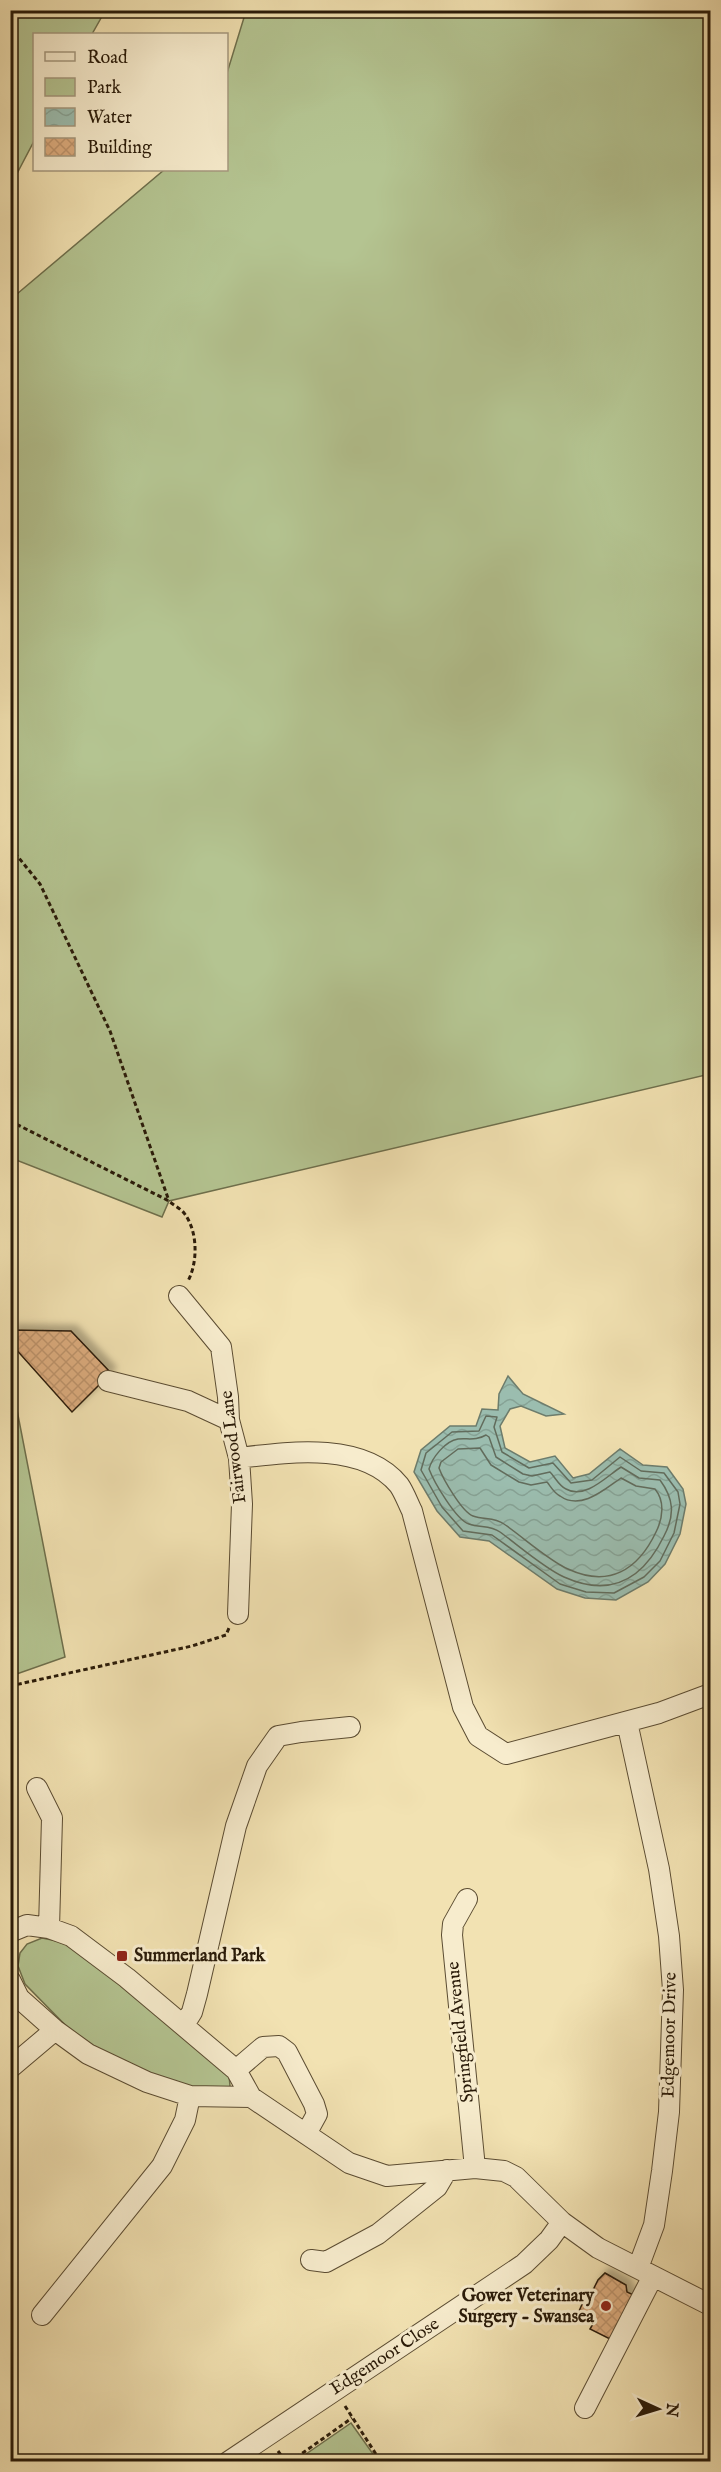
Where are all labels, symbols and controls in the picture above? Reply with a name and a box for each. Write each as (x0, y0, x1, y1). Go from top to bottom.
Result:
legend (33, 33, 228, 171)
text: Road (87, 47, 128, 70)
text: Park (87, 77, 122, 100)
text: Water (87, 107, 132, 130)
text: Building (87, 137, 152, 160)
street label: Fairwood Lane (216, 1389, 252, 1505)
place label: Summerland Park (134, 1945, 267, 1968)
marker: Summerland Park (115, 1949, 129, 1963)
street label: Springfield Avenue (442, 1960, 480, 2104)
street label: Edgemoor Drive (657, 1972, 683, 2098)
place label: Gower Veterinary Surgery - Swansea (459, 2285, 595, 2329)
marker: Gower Veterinary Surgery - Swansea (599, 2299, 613, 2313)
street label: Edgemoor Close (326, 2313, 444, 2401)
north arrow (628, 2379, 688, 2439)
text: N (660, 2401, 681, 2418)

